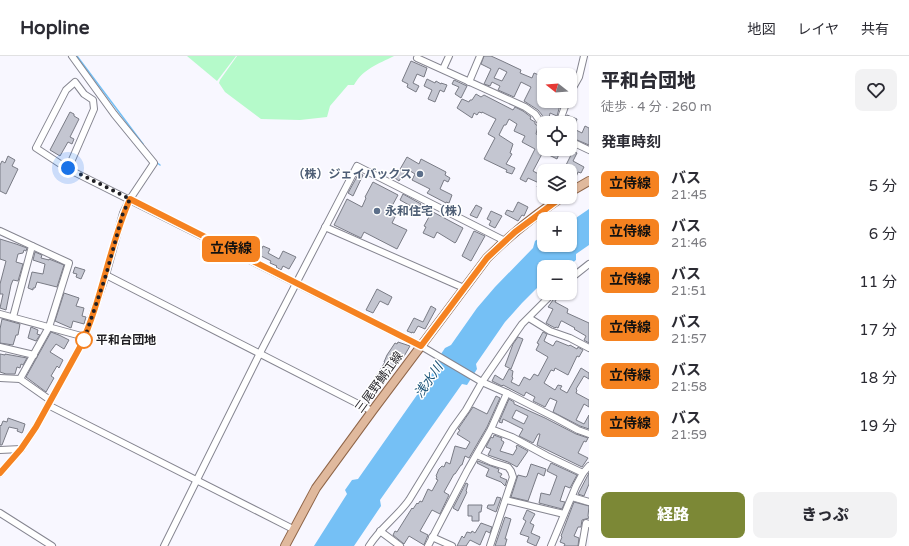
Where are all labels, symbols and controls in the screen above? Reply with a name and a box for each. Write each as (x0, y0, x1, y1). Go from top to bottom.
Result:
text: Hopline (20, 17, 89, 39)
text: 地図 (747, 21, 775, 38)
text: レイヤ (797, 21, 839, 38)
text: 共有 (861, 21, 889, 38)
north arrow (537, 68, 577, 108)
map controls (537, 68, 577, 300)
button: heart (855, 69, 897, 111)
text: 平和台団地 (601, 70, 696, 92)
text: 徒歩 · 4 分 · 260 m (601, 99, 712, 115)
button: locate (537, 116, 577, 156)
text: 発車時刻 (601, 133, 661, 151)
your location (58, 158, 78, 178)
button: layers (537, 164, 577, 204)
place label: （株）ジェイバックス (293, 167, 412, 181)
marker: （株）ジェイバックス (415, 169, 425, 179)
text: バス (671, 169, 701, 187)
text: 立侍線 (609, 175, 651, 192)
text: 5 分 (869, 177, 897, 195)
text: 21:45 (671, 187, 707, 203)
place label: 永和住宅（株） (385, 204, 469, 218)
marker: 永和住宅（株） (372, 206, 382, 216)
button: + (537, 212, 577, 252)
text: バス (671, 217, 701, 235)
text: 立侍線 (609, 223, 651, 240)
text: 6 分 (869, 225, 897, 243)
text: 21:46 (671, 235, 707, 251)
line badge: 立侍線 (208, 236, 254, 262)
text: 立侍線 (210, 240, 252, 257)
button: − (537, 260, 577, 300)
text: バス (671, 265, 701, 283)
text: 立侍線 (609, 271, 651, 288)
text: 11 分 (859, 273, 897, 291)
text: 21:51 (671, 283, 707, 299)
text: バス (671, 313, 701, 331)
text: 立侍線 (609, 319, 651, 336)
text: 17 分 (859, 321, 897, 339)
marker: 平和台団地 (75, 331, 93, 349)
text: 21:57 (671, 331, 707, 347)
place label: 平和台団地 (96, 333, 156, 347)
street label: 三尾野鯖江線 (352, 349, 406, 415)
water label: 浅水川 (411, 358, 448, 401)
text: バス (671, 361, 701, 379)
text: 立侍線 (609, 367, 651, 384)
text: 18 分 (859, 369, 897, 387)
text: 21:58 (671, 379, 707, 395)
text: バス (671, 409, 701, 427)
text: 立侍線 (609, 415, 651, 432)
text: 19 分 (859, 417, 897, 435)
text: 21:59 (671, 427, 707, 443)
button: 経路 (601, 492, 745, 538)
button: きっぷ (753, 492, 897, 538)

